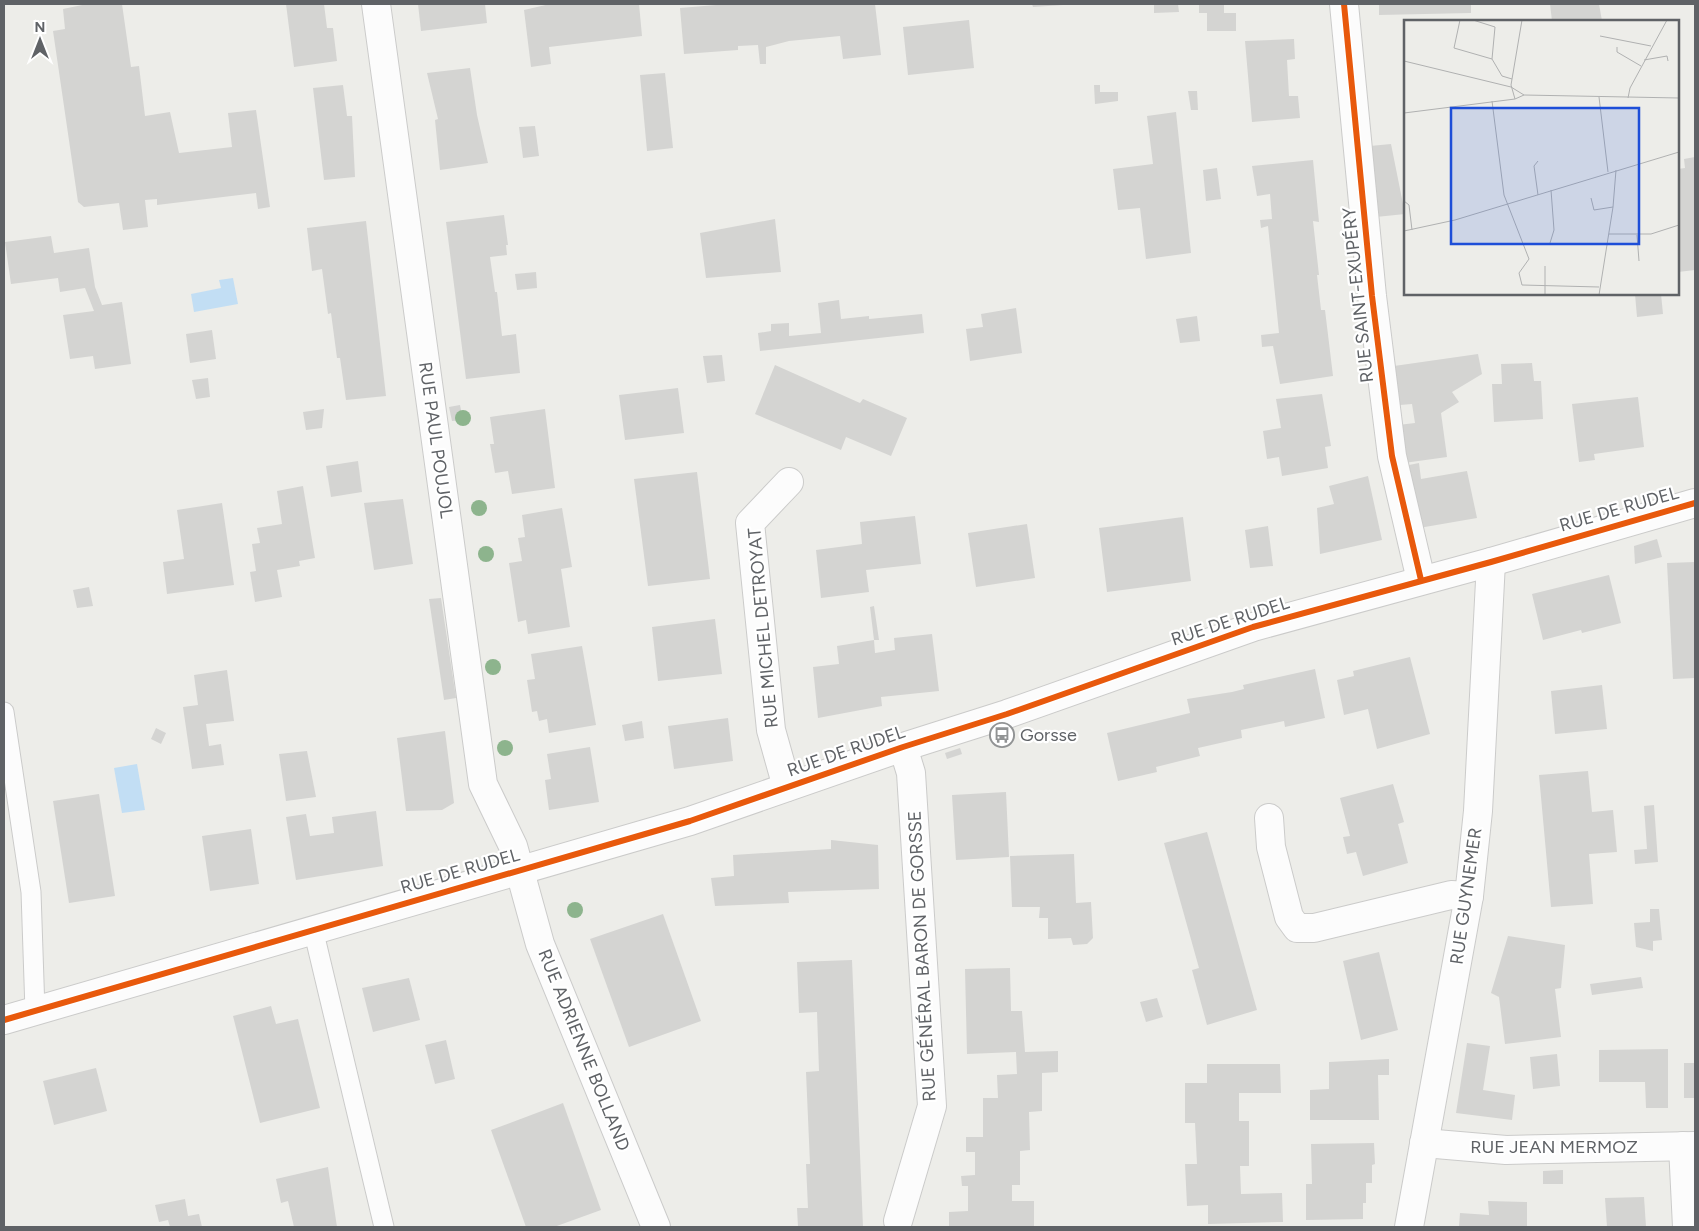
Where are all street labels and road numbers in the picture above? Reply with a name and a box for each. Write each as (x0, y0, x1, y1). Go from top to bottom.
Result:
street label: RUE SAINT-EXUPÉRY (1338, 206, 1378, 384)
street label: RUE PAUL POUJOL (414, 360, 458, 520)
street label: RUE DE RUDEL (1557, 481, 1682, 537)
street label: RUE MICHEL DETROYAT (743, 527, 783, 729)
street label: RUE DE RUDEL (1168, 591, 1292, 650)
street label: RUE DE RUDEL (784, 720, 908, 781)
street label: RUE GÉNÉRAL BARON DE GORSSE (903, 810, 941, 1102)
street label: RUE GUYNEMER (1446, 826, 1486, 966)
street label: RUE DE RUDEL (398, 843, 523, 899)
street label: RUE ADRIENNE BOLLAND (533, 946, 635, 1154)
street label: RUE JEAN MERMOZ (1470, 1136, 1638, 1158)

